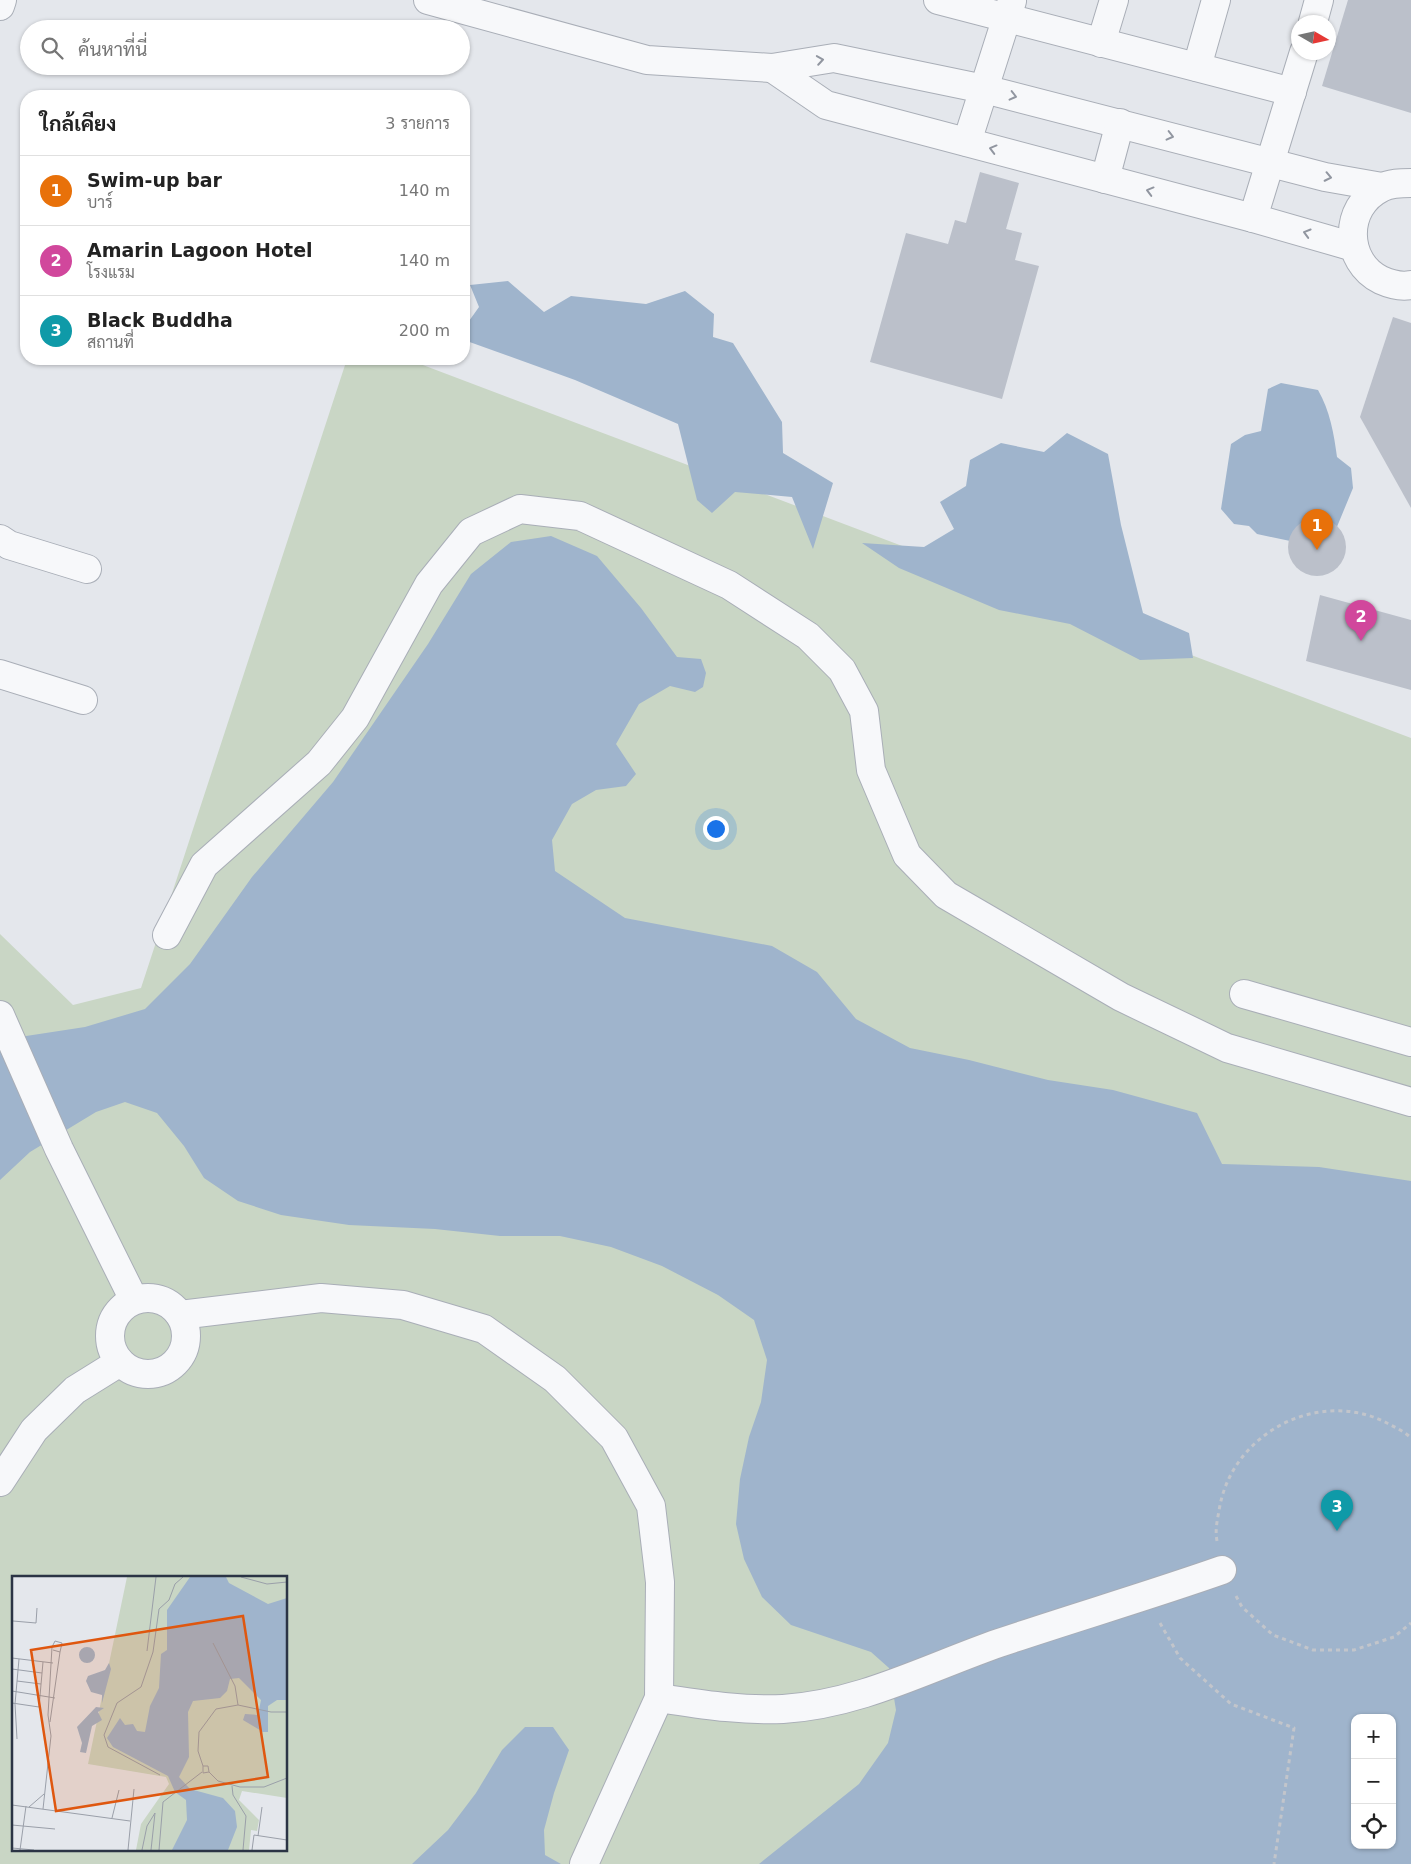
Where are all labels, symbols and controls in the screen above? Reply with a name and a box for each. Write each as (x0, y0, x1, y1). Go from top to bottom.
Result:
north arrow (1291, 15, 1336, 60)
search box (20, 20, 470, 75)
icon: search (38, 34, 66, 62)
text: ค้นหาที่นี่ (78, 38, 147, 60)
one-way arrow (816, 55, 824, 66)
one-way arrow (1009, 90, 1017, 101)
text: ใกล้เคียง (40, 112, 116, 136)
text: 3 รายการ (385, 114, 450, 133)
one-way arrow (1166, 130, 1175, 141)
one-way arrow (989, 144, 997, 155)
text: Swim-up bar (87, 169, 222, 191)
one-way arrow (1323, 171, 1332, 182)
text: 1 (50, 181, 62, 200)
text: 140 m (399, 181, 450, 200)
one-way arrow (1146, 186, 1155, 197)
text: บาร์ (87, 193, 113, 212)
one-way arrow (1303, 228, 1311, 239)
text: Amarin Lagoon Hotel (87, 239, 313, 261)
text: 2 (50, 251, 62, 270)
text: 140 m (399, 251, 450, 270)
text: โรงแรม (87, 263, 135, 282)
text: Black Buddha (87, 309, 233, 331)
text: 3 (50, 321, 62, 340)
text: 200 m (399, 321, 450, 340)
text: สถานที่ (87, 333, 134, 352)
pin: 1 (1301, 509, 1333, 550)
pin: 2 (1345, 600, 1377, 641)
your location (703, 816, 729, 842)
pin: 3 (1321, 1490, 1353, 1531)
inset map (12, 1576, 288, 1852)
map controls (1351, 1714, 1396, 1849)
button: + (1351, 1714, 1396, 1759)
button: − (1351, 1759, 1396, 1804)
button: locate (1351, 1804, 1396, 1849)

